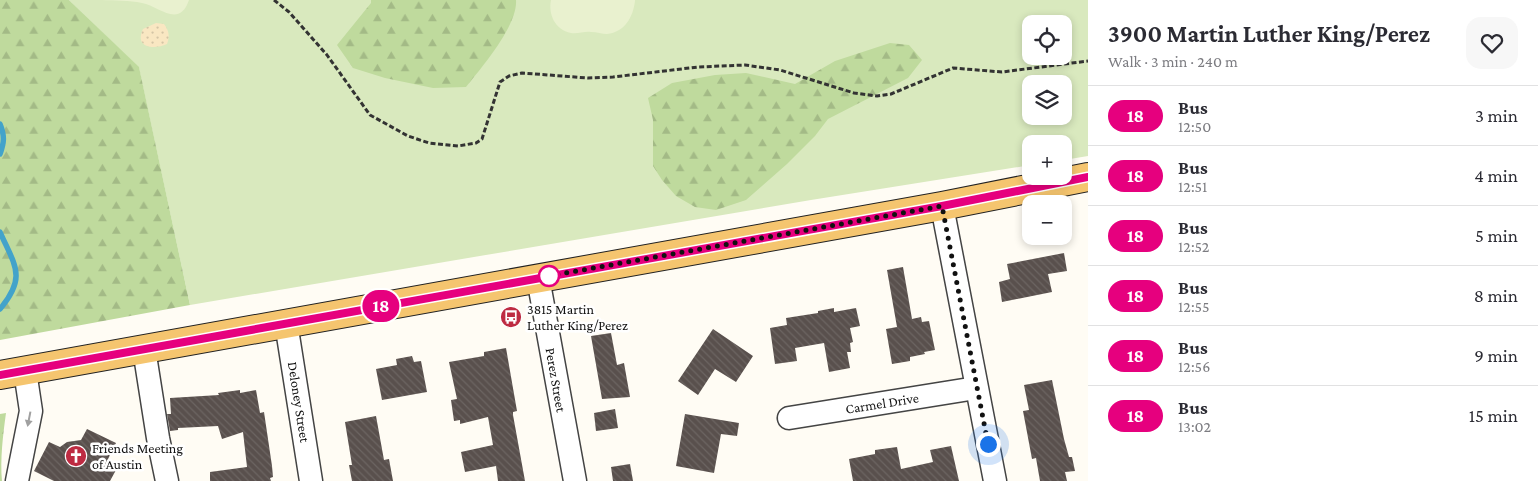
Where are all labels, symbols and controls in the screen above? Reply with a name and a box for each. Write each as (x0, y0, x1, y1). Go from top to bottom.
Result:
map controls (1022, 15, 1072, 245)
button: locate (1022, 15, 1072, 65)
button: heart (1466, 17, 1518, 69)
text: 3900 Martin Luther King/Perez (1108, 20, 1430, 47)
text: Walk · 3 min · 240 m (1108, 53, 1238, 70)
button: layers (1022, 75, 1072, 125)
text: Bus (1178, 97, 1208, 118)
text: 3 min (1475, 105, 1518, 126)
text: 18 (1127, 106, 1144, 126)
text: 12:50 (1178, 118, 1211, 135)
button: + (1022, 135, 1072, 185)
text: Bus (1178, 157, 1208, 178)
text: 4 min (1474, 165, 1518, 186)
text: 18 (1127, 166, 1144, 186)
text: 12:51 (1178, 178, 1207, 195)
button: − (1022, 195, 1072, 245)
text: Bus (1178, 217, 1208, 238)
text: 5 min (1475, 225, 1518, 246)
text: 18 (1127, 226, 1144, 246)
text: 12:52 (1178, 238, 1209, 255)
unlabelled marker (538, 265, 560, 287)
text: Bus (1178, 277, 1208, 298)
text: 8 min (1474, 285, 1518, 306)
text: 18 (1127, 286, 1144, 306)
line badge: 18 (358, 290, 404, 322)
text: 18 (372, 296, 390, 316)
text: 12:55 (1178, 298, 1210, 315)
place label: 3815 Martin Luther King/Perez (527, 301, 628, 333)
bus stop icon: 3815 Martin Luther King/Perez (499, 305, 523, 329)
text: Bus (1178, 337, 1208, 358)
text: 9 min (1474, 345, 1518, 366)
text: 18 (1127, 346, 1144, 366)
street label: Perez Street (542, 347, 570, 414)
text: 12:56 (1178, 358, 1210, 375)
street label: Deloney Street (285, 360, 313, 444)
street label: Carmel Drive (844, 389, 920, 417)
text: Bus (1178, 397, 1208, 418)
text: 15 min (1469, 405, 1518, 426)
text: 18 (1127, 406, 1144, 426)
one-way arrow (25, 411, 33, 427)
text: 13:02 (1178, 418, 1211, 435)
your location (976, 432, 1001, 457)
place label: Friends Meeting of Austin (92, 440, 183, 472)
church icon: Friends Meeting of Austin (64, 444, 88, 468)

